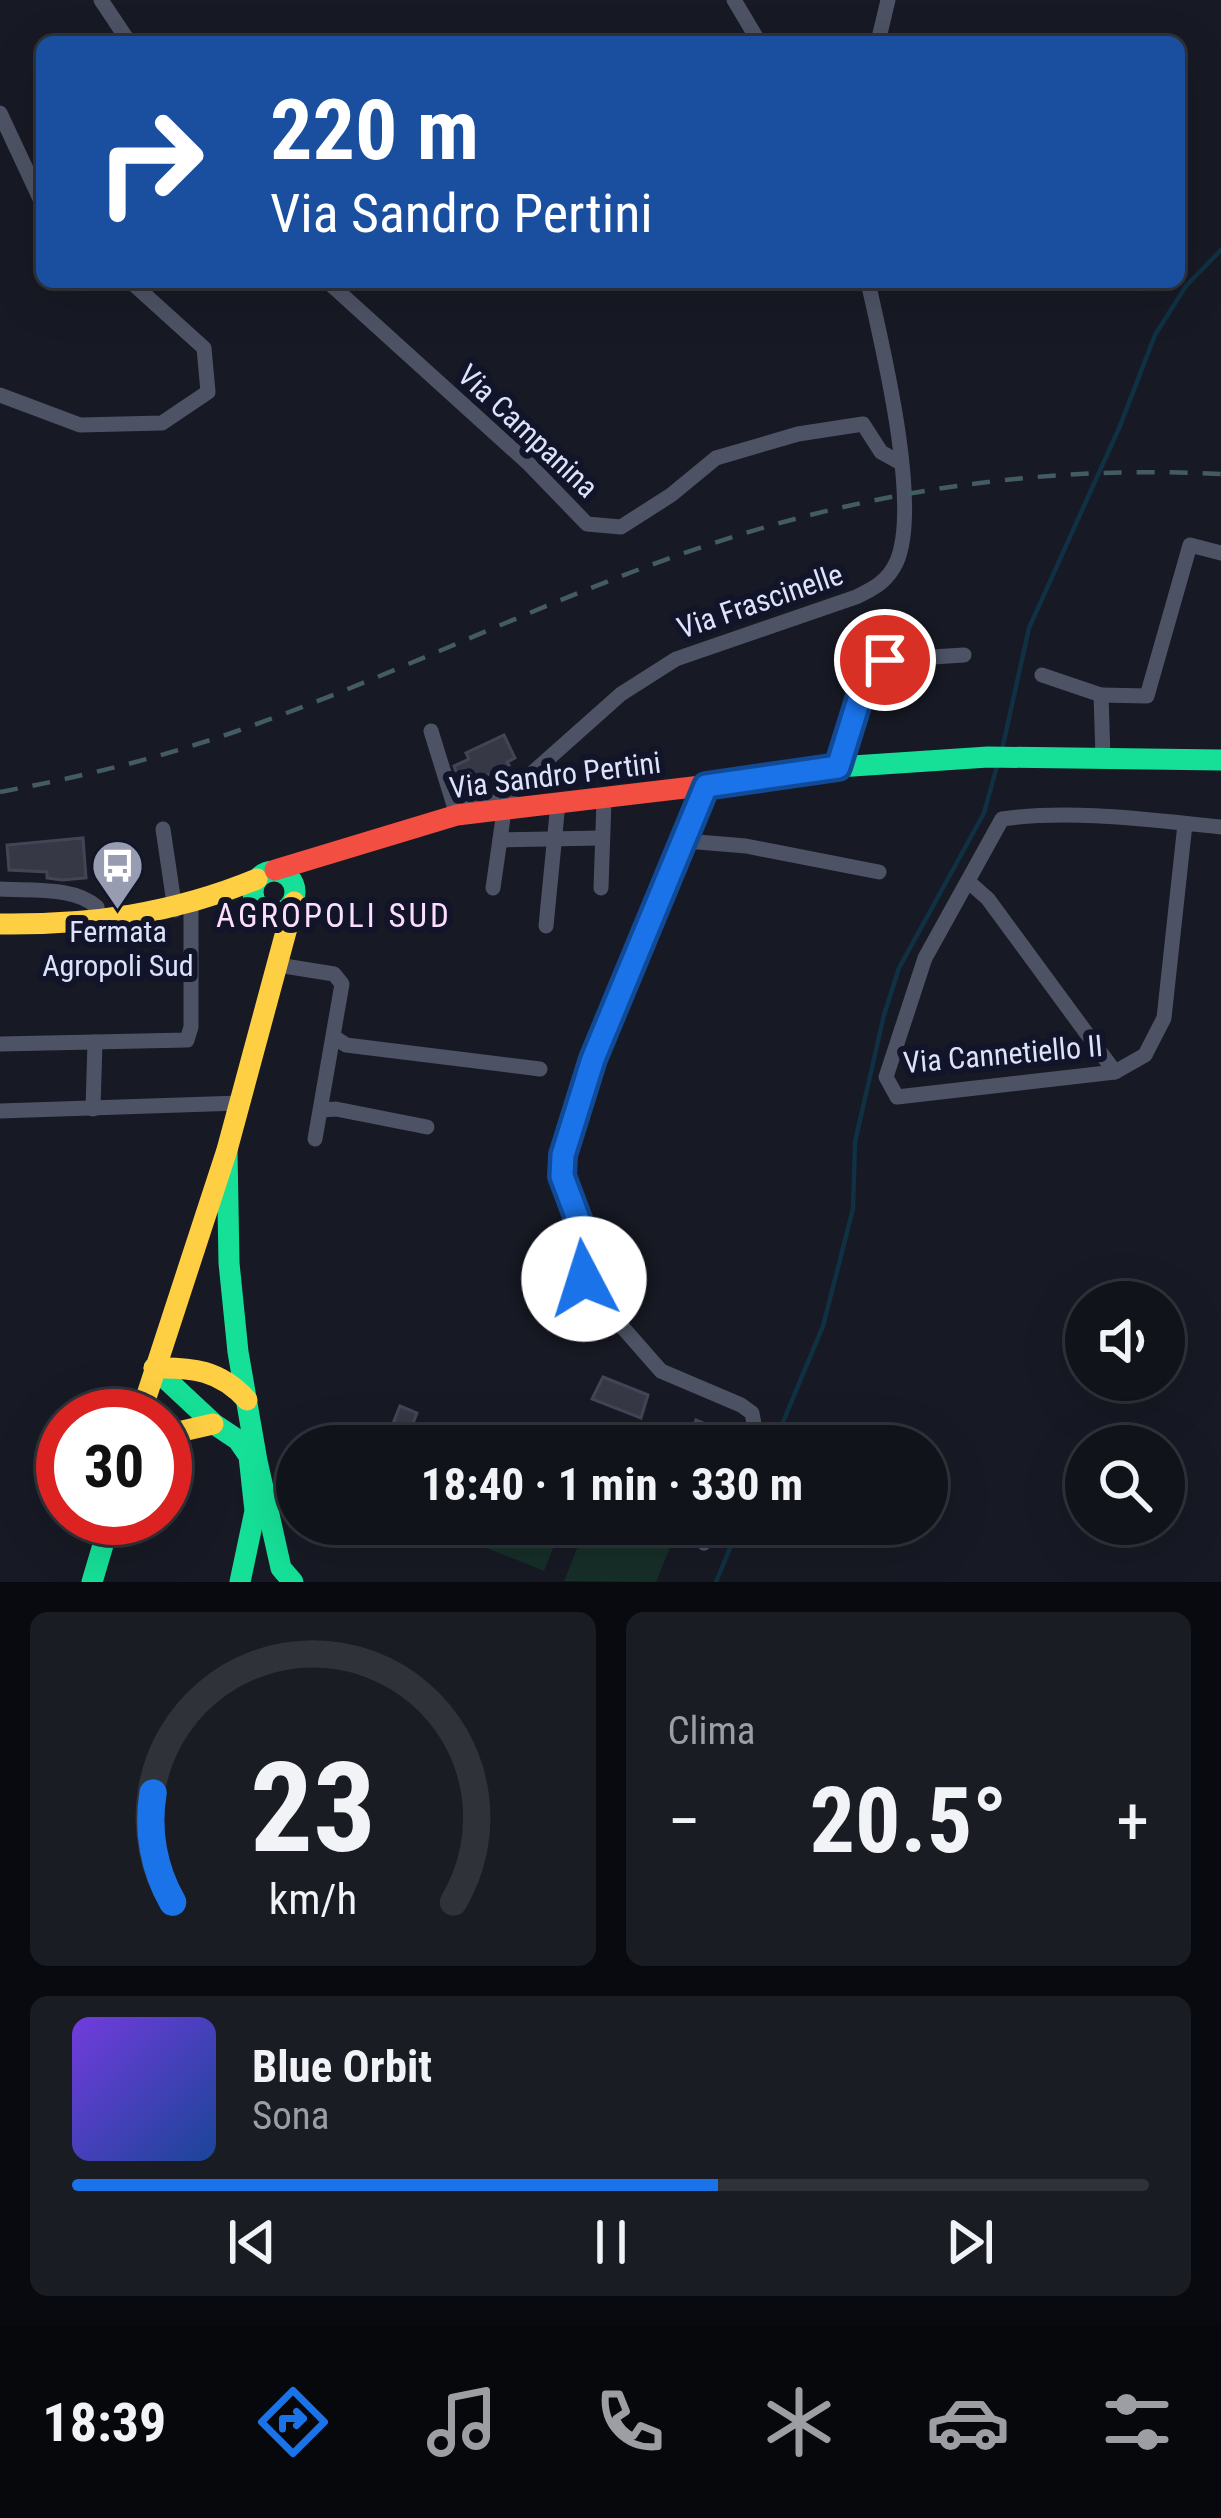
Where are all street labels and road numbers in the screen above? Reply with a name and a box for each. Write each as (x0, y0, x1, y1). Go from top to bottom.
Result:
street label: Via Campanina (451, 357, 605, 505)
street label: Via Frascinelle (673, 556, 847, 646)
street label: Via Sandro Pertini (447, 745, 663, 805)
street label: Via Cannetiello II (902, 1028, 1104, 1080)

